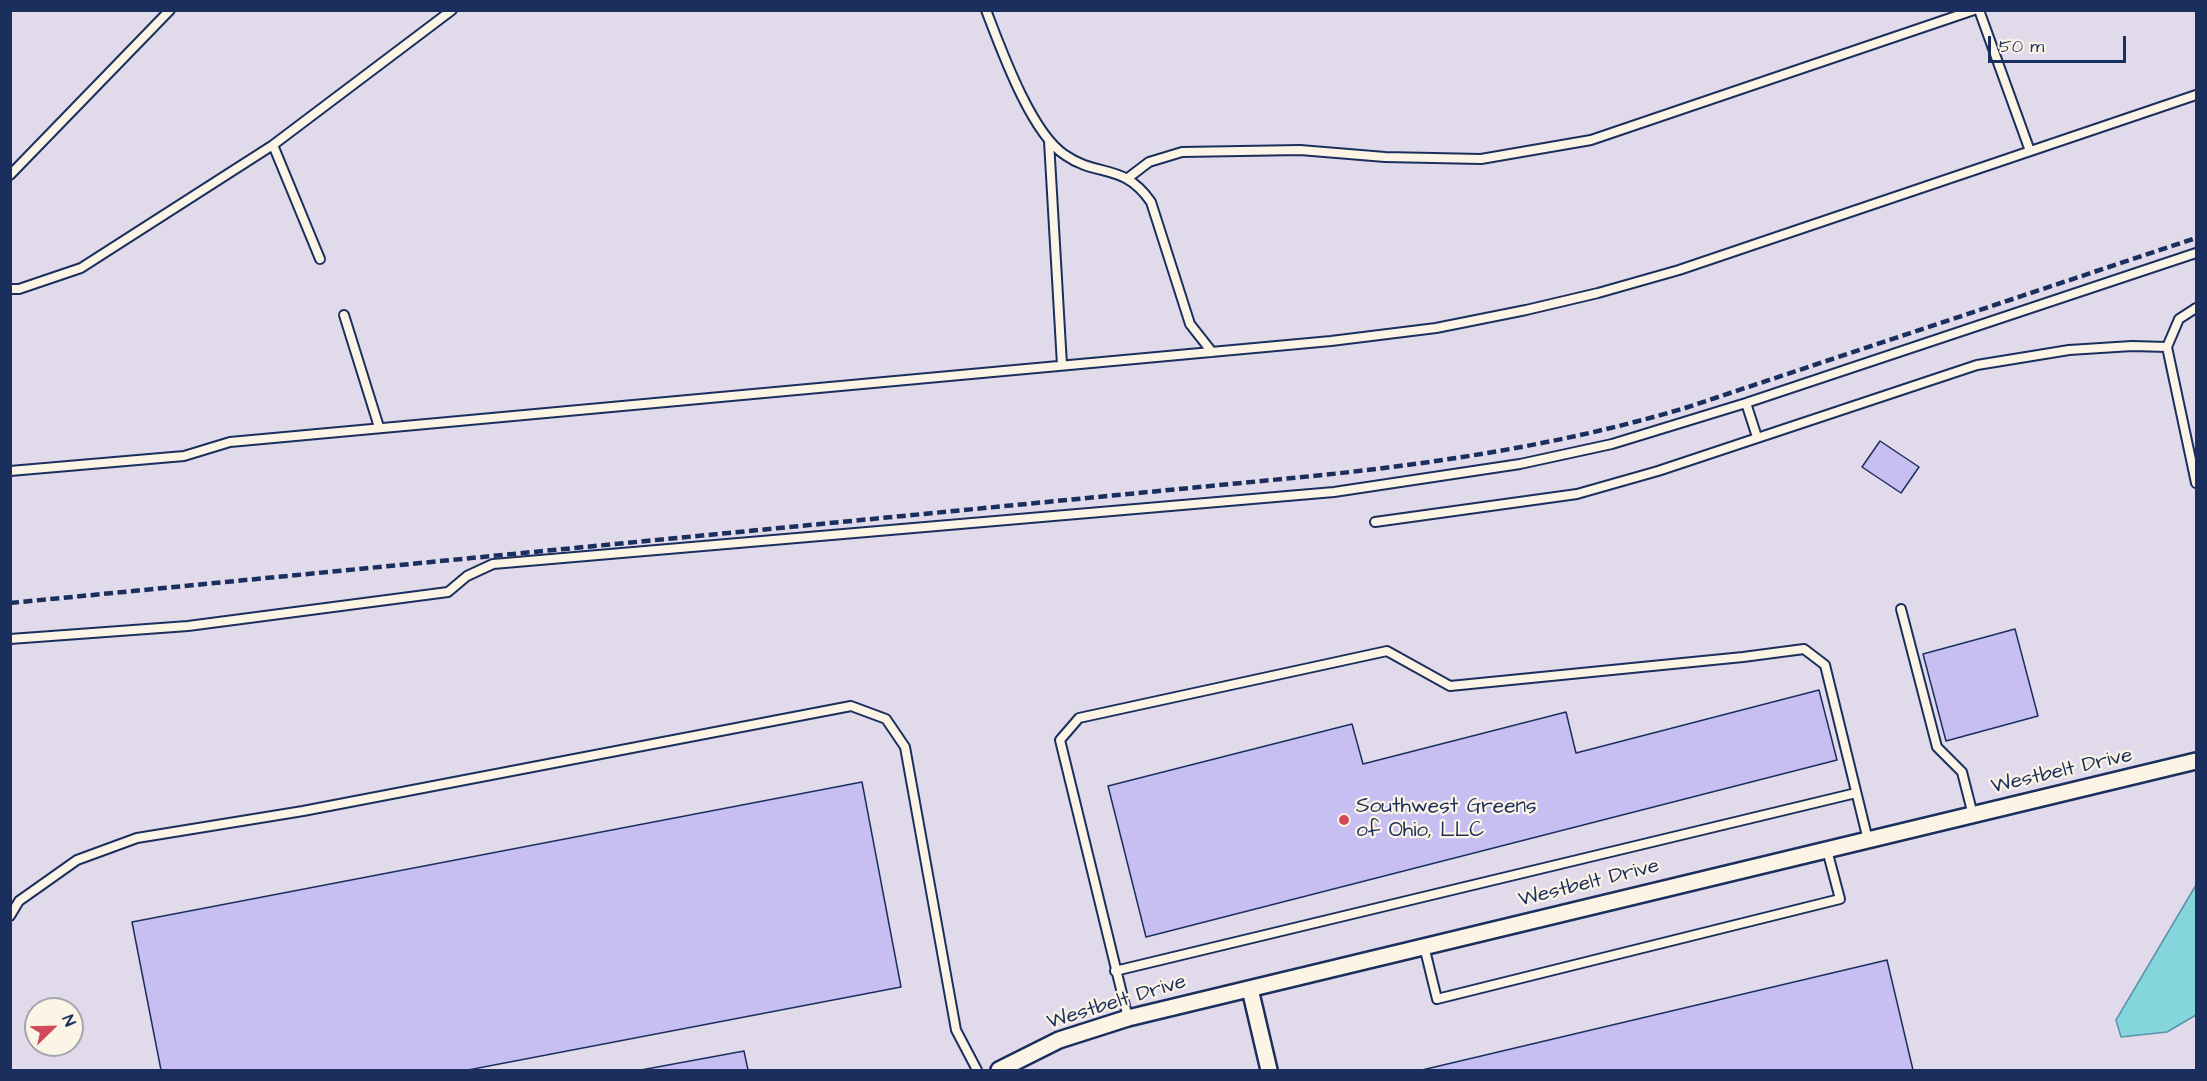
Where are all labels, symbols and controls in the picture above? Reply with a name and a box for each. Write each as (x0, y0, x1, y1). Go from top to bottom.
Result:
scale bar (1991, 24, 2129, 62)
text: 50 m (1999, 34, 2044, 59)
street label: Westbelt Drive (1989, 744, 2135, 800)
place label: Southwest Greens of Ohio, LLC (1356, 795, 1537, 845)
marker: Southwest Greens of Ohio, LLC (1337, 813, 1351, 827)
street label: Westbelt Drive (1516, 854, 1662, 914)
street label: Westbelt Drive (1044, 970, 1190, 1036)
north arrow (24, 997, 84, 1057)
text: N (57, 1012, 81, 1030)

